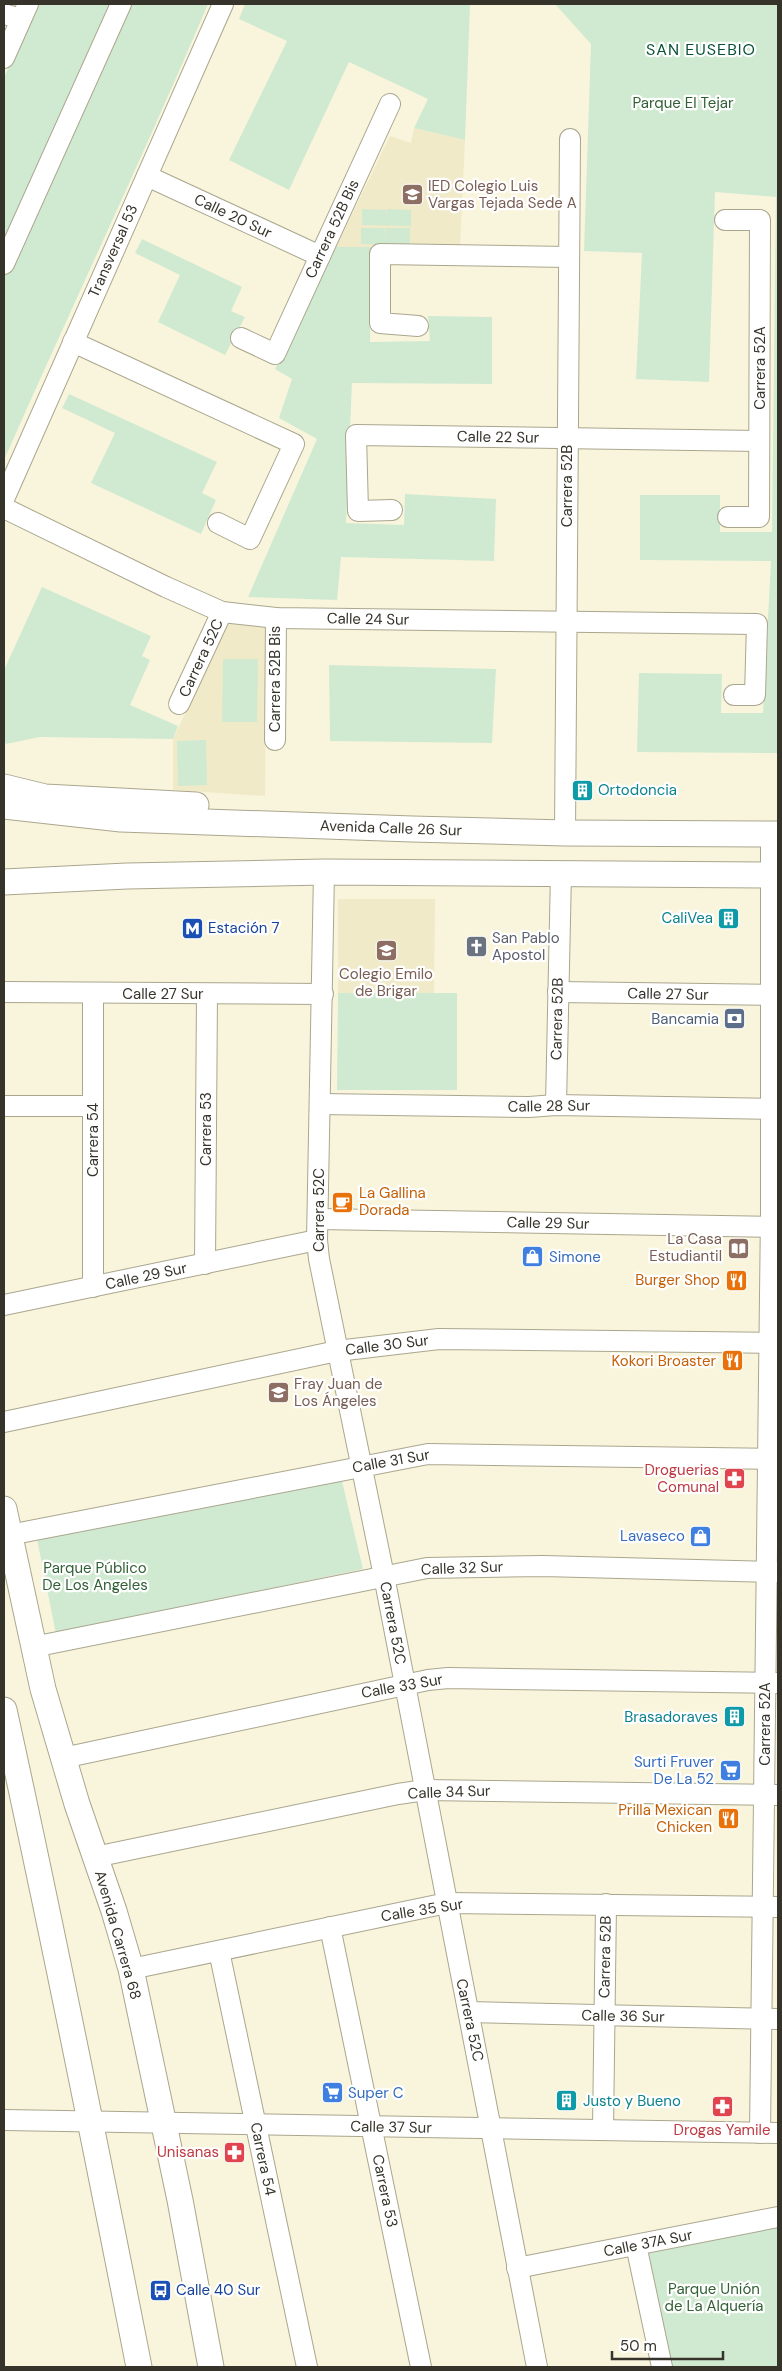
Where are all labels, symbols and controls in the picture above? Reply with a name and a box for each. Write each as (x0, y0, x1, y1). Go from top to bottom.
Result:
district label: SAN EUSEBIO (646, 39, 756, 60)
park label: Parque El Tejar (632, 93, 734, 113)
street label: Carrera 52B Bis (300, 176, 364, 282)
place label: IED Colegio Luis Vargas Tejada Sede A (428, 176, 577, 213)
school or university icon: IED Colegio Luis Vargas Tejada Sede A (400, 183, 424, 207)
street label: Calle 20 Sur (191, 189, 276, 243)
street label: Transversal 53 (84, 201, 142, 301)
street label: Carrera 52A (750, 326, 770, 410)
street label: Calle 22 Sur (457, 426, 540, 448)
street label: Carrera 52B (557, 445, 577, 527)
street label: Calle 24 Sur (327, 608, 410, 630)
street label: Carrera 52C (174, 615, 228, 700)
street label: Carrera 52B Bis (265, 626, 285, 732)
building icon: Ortodoncia (570, 778, 594, 802)
place label: Ortodoncia (598, 780, 677, 800)
street label: Avenida Calle 26 Sur (320, 816, 463, 840)
building icon: CaliVea (717, 906, 741, 930)
place label: CaliVea (661, 908, 713, 928)
metro station icon: Estación 7 (180, 916, 204, 940)
place label: Estación 7 (208, 918, 279, 938)
place label: San Pablo Apostol (492, 928, 560, 965)
church icon: San Pablo Apostol (464, 935, 488, 959)
school or university icon: Colegio Emilo de Brigar (374, 939, 398, 963)
place label: Colegio Emilo de Brigar (339, 964, 433, 1001)
street label: Carrera 52B (546, 978, 568, 1060)
street label: Calle 27 Sur (627, 983, 709, 1005)
street label: Calle 27 Sur (122, 984, 204, 1004)
bank icon: Bancamia (723, 1007, 747, 1031)
place label: Bancamia (651, 1009, 719, 1029)
street label: Carrera 53 (196, 1092, 216, 1166)
street label: Calle 28 Sur (508, 1095, 591, 1117)
street label: Carrera 54 (83, 1103, 103, 1177)
street label: Carrera 52C (309, 1168, 329, 1252)
place label: La Gallina Dorada (359, 1183, 426, 1220)
cafe icon: La Gallina Dorada (331, 1190, 355, 1214)
street label: Calle 29 Sur (506, 1212, 590, 1234)
place label: La Casa Estudiantil (649, 1229, 722, 1266)
library icon: La Casa Estudiantil (726, 1236, 750, 1260)
shop icon: Simone (521, 1245, 545, 1269)
place label: Simone (549, 1247, 601, 1267)
street label: Calle 29 Sur (103, 1258, 189, 1294)
restaurant icon: Burger Shop (724, 1268, 748, 1292)
place label: Burger Shop (635, 1270, 720, 1290)
street label: Calle 30 Sur (344, 1330, 430, 1360)
restaurant icon: Kokori Broaster (720, 1349, 744, 1373)
place label: Kokori Broaster (611, 1351, 716, 1371)
place label: Fray Juan de Los Ángeles (294, 1374, 383, 1411)
school or university icon: Fray Juan de Los Ángeles (266, 1381, 290, 1405)
street label: Calle 31 Sur (351, 1444, 432, 1478)
place label: Droguerias Comunal (645, 1460, 719, 1497)
pharmacy icon: Droguerias Comunal (723, 1467, 747, 1491)
shop icon: Lavaseco (689, 1524, 713, 1548)
place label: Lavaseco (620, 1526, 685, 1546)
street label: Calle 32 Sur (420, 1557, 504, 1579)
park label: Parque Público De Los Angeles (42, 1558, 148, 1595)
street label: Carrera 52C (375, 1580, 411, 1666)
street label: Calle 33 Sur (360, 1669, 445, 1703)
street label: Carrera 52A (755, 1682, 775, 1766)
building icon: Brasadoraves (722, 1705, 746, 1729)
place label: Brasadoraves (624, 1707, 718, 1727)
place label: Surti Fruver De La 52 (634, 1752, 714, 1789)
supermarket icon: Surti Fruver De La 52 (718, 1759, 742, 1783)
street label: Calle 34 Sur (407, 1781, 491, 1803)
place label: Prilla Mexican Chicken (618, 1800, 712, 1837)
restaurant icon: Prilla Mexican Chicken (716, 1807, 740, 1831)
street label: Avenida Carrera 68 (90, 1868, 146, 2002)
street label: Calle 35 Sur (379, 1894, 465, 1926)
street label: Carrera 52B (594, 1916, 616, 1998)
street label: Carrera 52C (451, 1977, 489, 2063)
street label: Calle 36 Sur (581, 2005, 665, 2027)
supermarket icon: Super C (320, 2081, 344, 2105)
place label: Super C (348, 2083, 404, 2103)
building icon: Justo y Bueno (555, 2089, 579, 2113)
place label: Justo y Bueno (583, 2091, 681, 2111)
pharmacy icon: Drogas Yamile (710, 2095, 734, 2119)
street label: Calle 37 Sur (350, 2116, 432, 2138)
place label: Drogas Yamile (674, 2120, 770, 2140)
street label: Carrera 54 (246, 2121, 280, 2197)
pharmacy icon: Unisanas (223, 2140, 247, 2164)
place label: Unisanas (157, 2142, 219, 2162)
street label: Carrera 53 (368, 2153, 402, 2229)
street label: Calle 37A Sur (602, 2224, 695, 2261)
bus stop icon: Calle 40 Sur (148, 2278, 172, 2302)
park label: Parque Unión de La Alquería (665, 2279, 763, 2316)
place label: Calle 40 Sur (176, 2280, 261, 2300)
scale bar (612, 2328, 723, 2360)
text: 50 m (620, 2336, 657, 2356)

